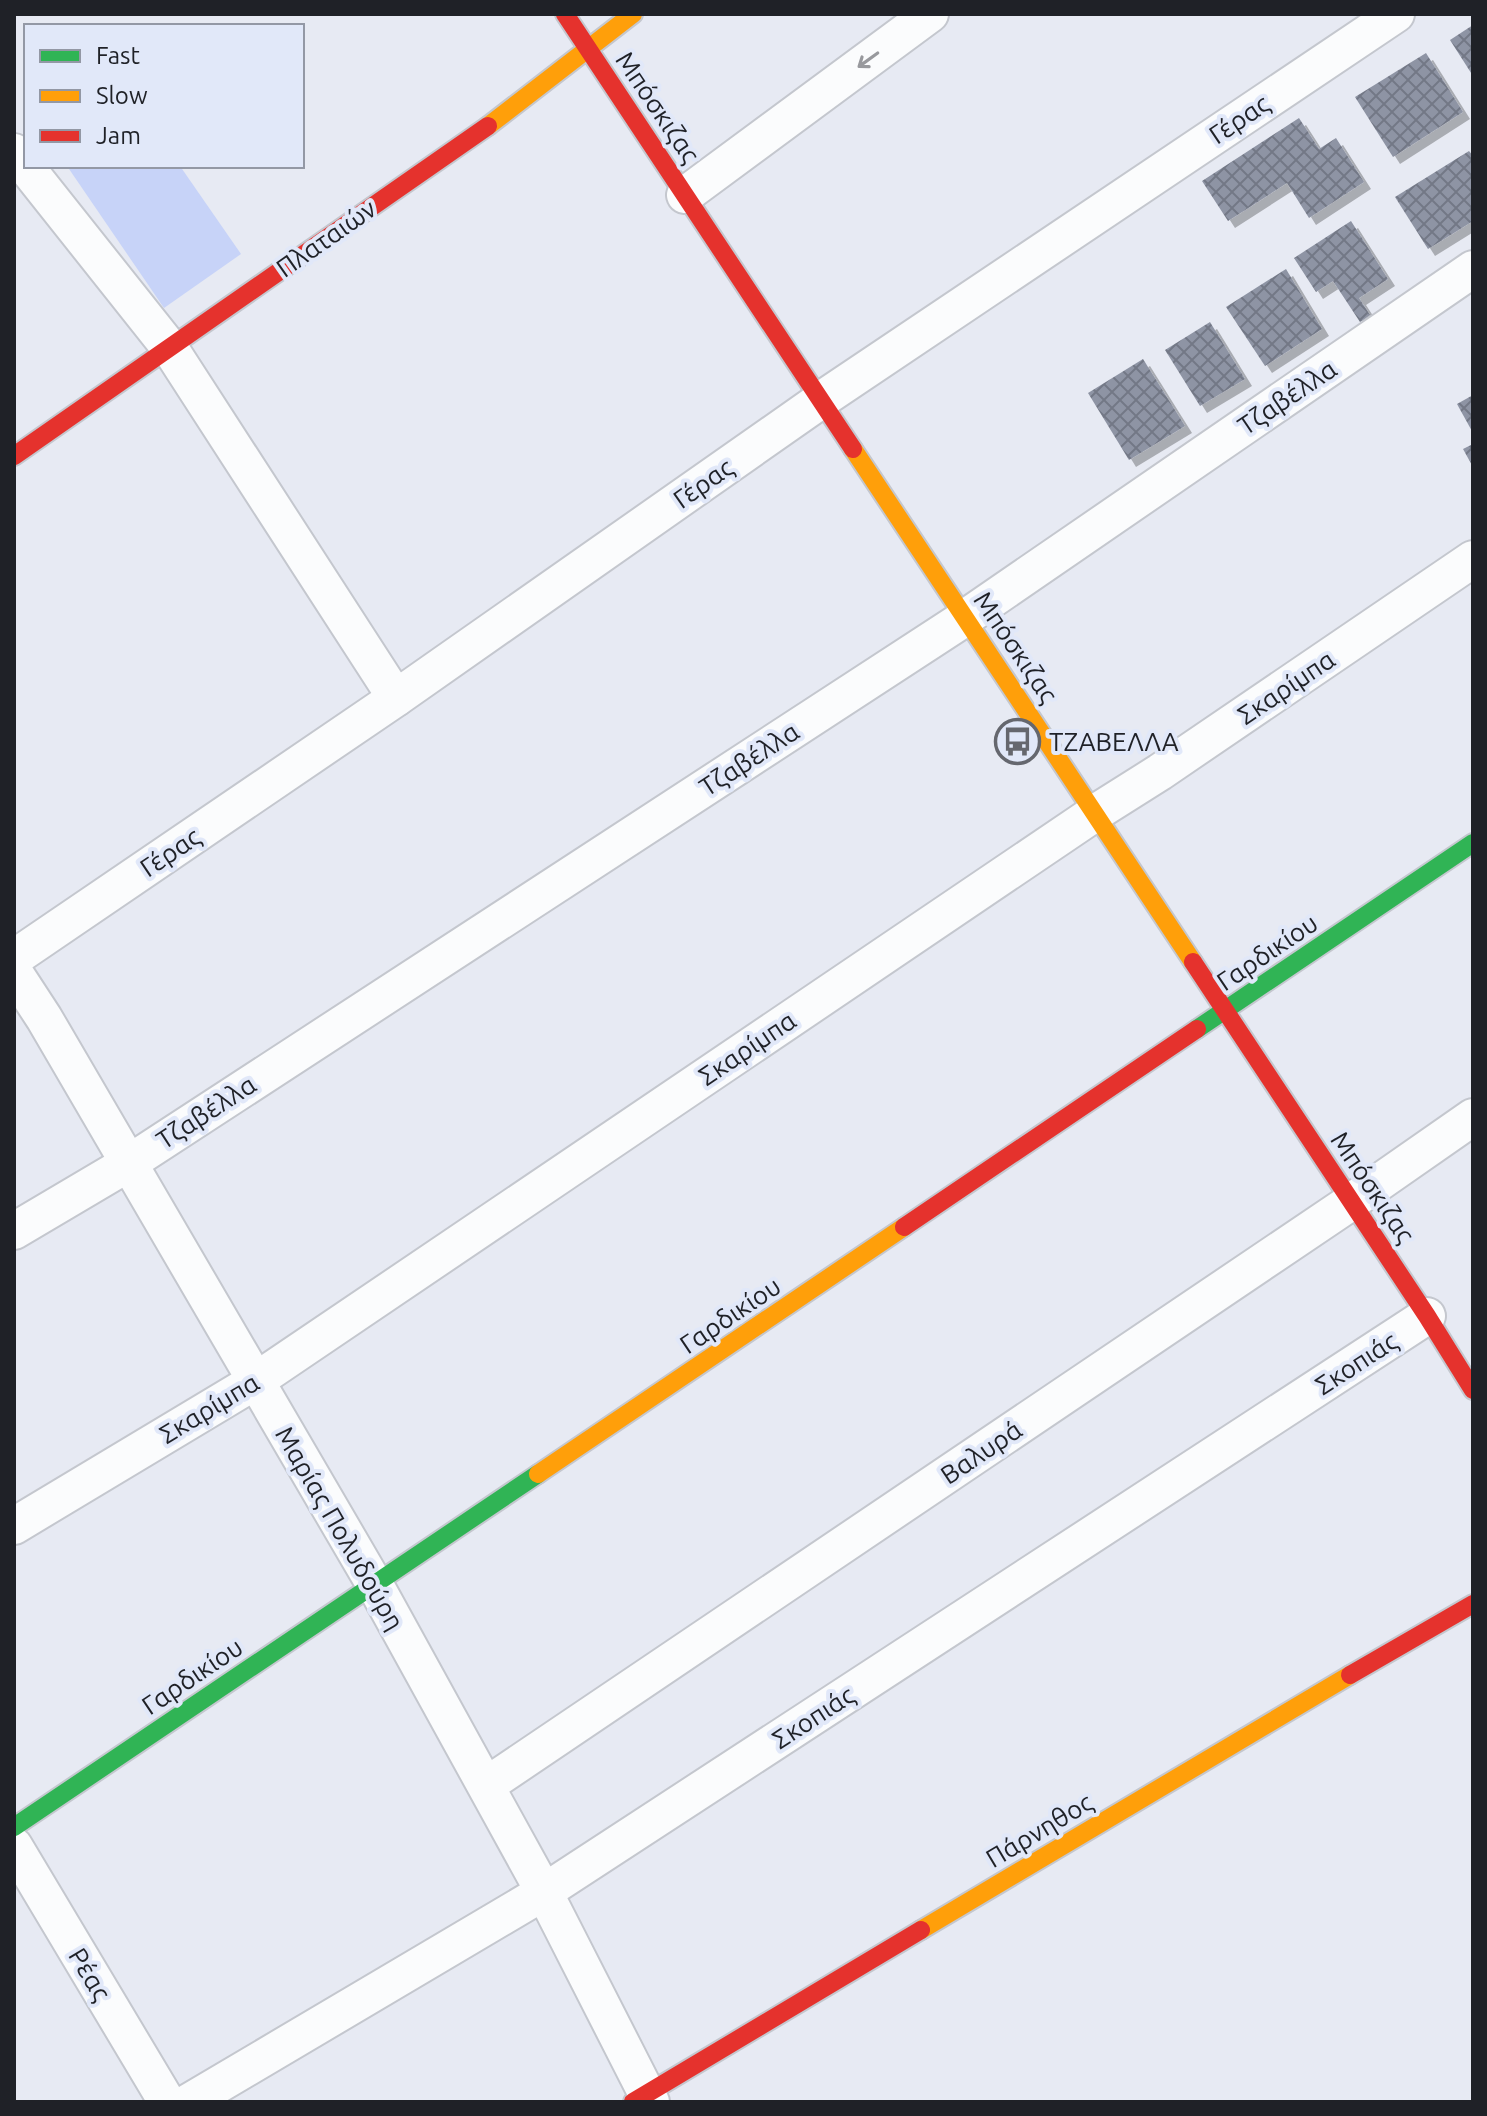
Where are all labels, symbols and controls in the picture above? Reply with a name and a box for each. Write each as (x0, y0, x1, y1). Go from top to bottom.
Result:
legend (24, 24, 304, 168)
text: Fast (96, 42, 140, 69)
street label: Μπόσκιζας (610, 46, 706, 169)
one-way arrow (857, 52, 879, 69)
text: Slow (96, 82, 148, 109)
street label: Γέρας (1204, 88, 1275, 150)
text: Jam (96, 122, 141, 149)
street label: Πλαταιών (271, 193, 382, 283)
street label: Τζαβέλλα (1232, 354, 1342, 441)
street label: Γέρας (668, 452, 739, 515)
street label: Μπόσκιζας (968, 586, 1064, 709)
street label: Σκαρίμπα (1232, 644, 1340, 730)
street label: Τζαβέλλα (694, 716, 805, 803)
bus stop icon: ΤΖΑΒΕΛΛΑ (994, 717, 1042, 765)
place label: ΤΖΑΒΕΛΛΑ (1049, 727, 1179, 756)
street label: Γέρας (135, 821, 206, 883)
street label: Γαρδικίου (1211, 908, 1323, 996)
street label: Σκαρίμπα (693, 1005, 801, 1091)
street label: Τζαβέλλα (151, 1069, 262, 1156)
street label: Μπόσκιζας (1325, 1126, 1421, 1249)
street label: Γαρδικίου (674, 1271, 786, 1359)
street label: Σκοπιάς (1310, 1326, 1403, 1401)
street label: Σκαρίμπα (154, 1367, 264, 1449)
street label: Βαλυρά (935, 1414, 1027, 1490)
street label: Μαρίας Πολυδούρη (269, 1421, 410, 1635)
street label: Γαρδικίου (136, 1632, 248, 1720)
street label: Σκοπιάς (767, 1680, 860, 1755)
street label: Πάρνηθος (981, 1787, 1098, 1874)
street label: Ρέας (62, 1943, 117, 2006)

